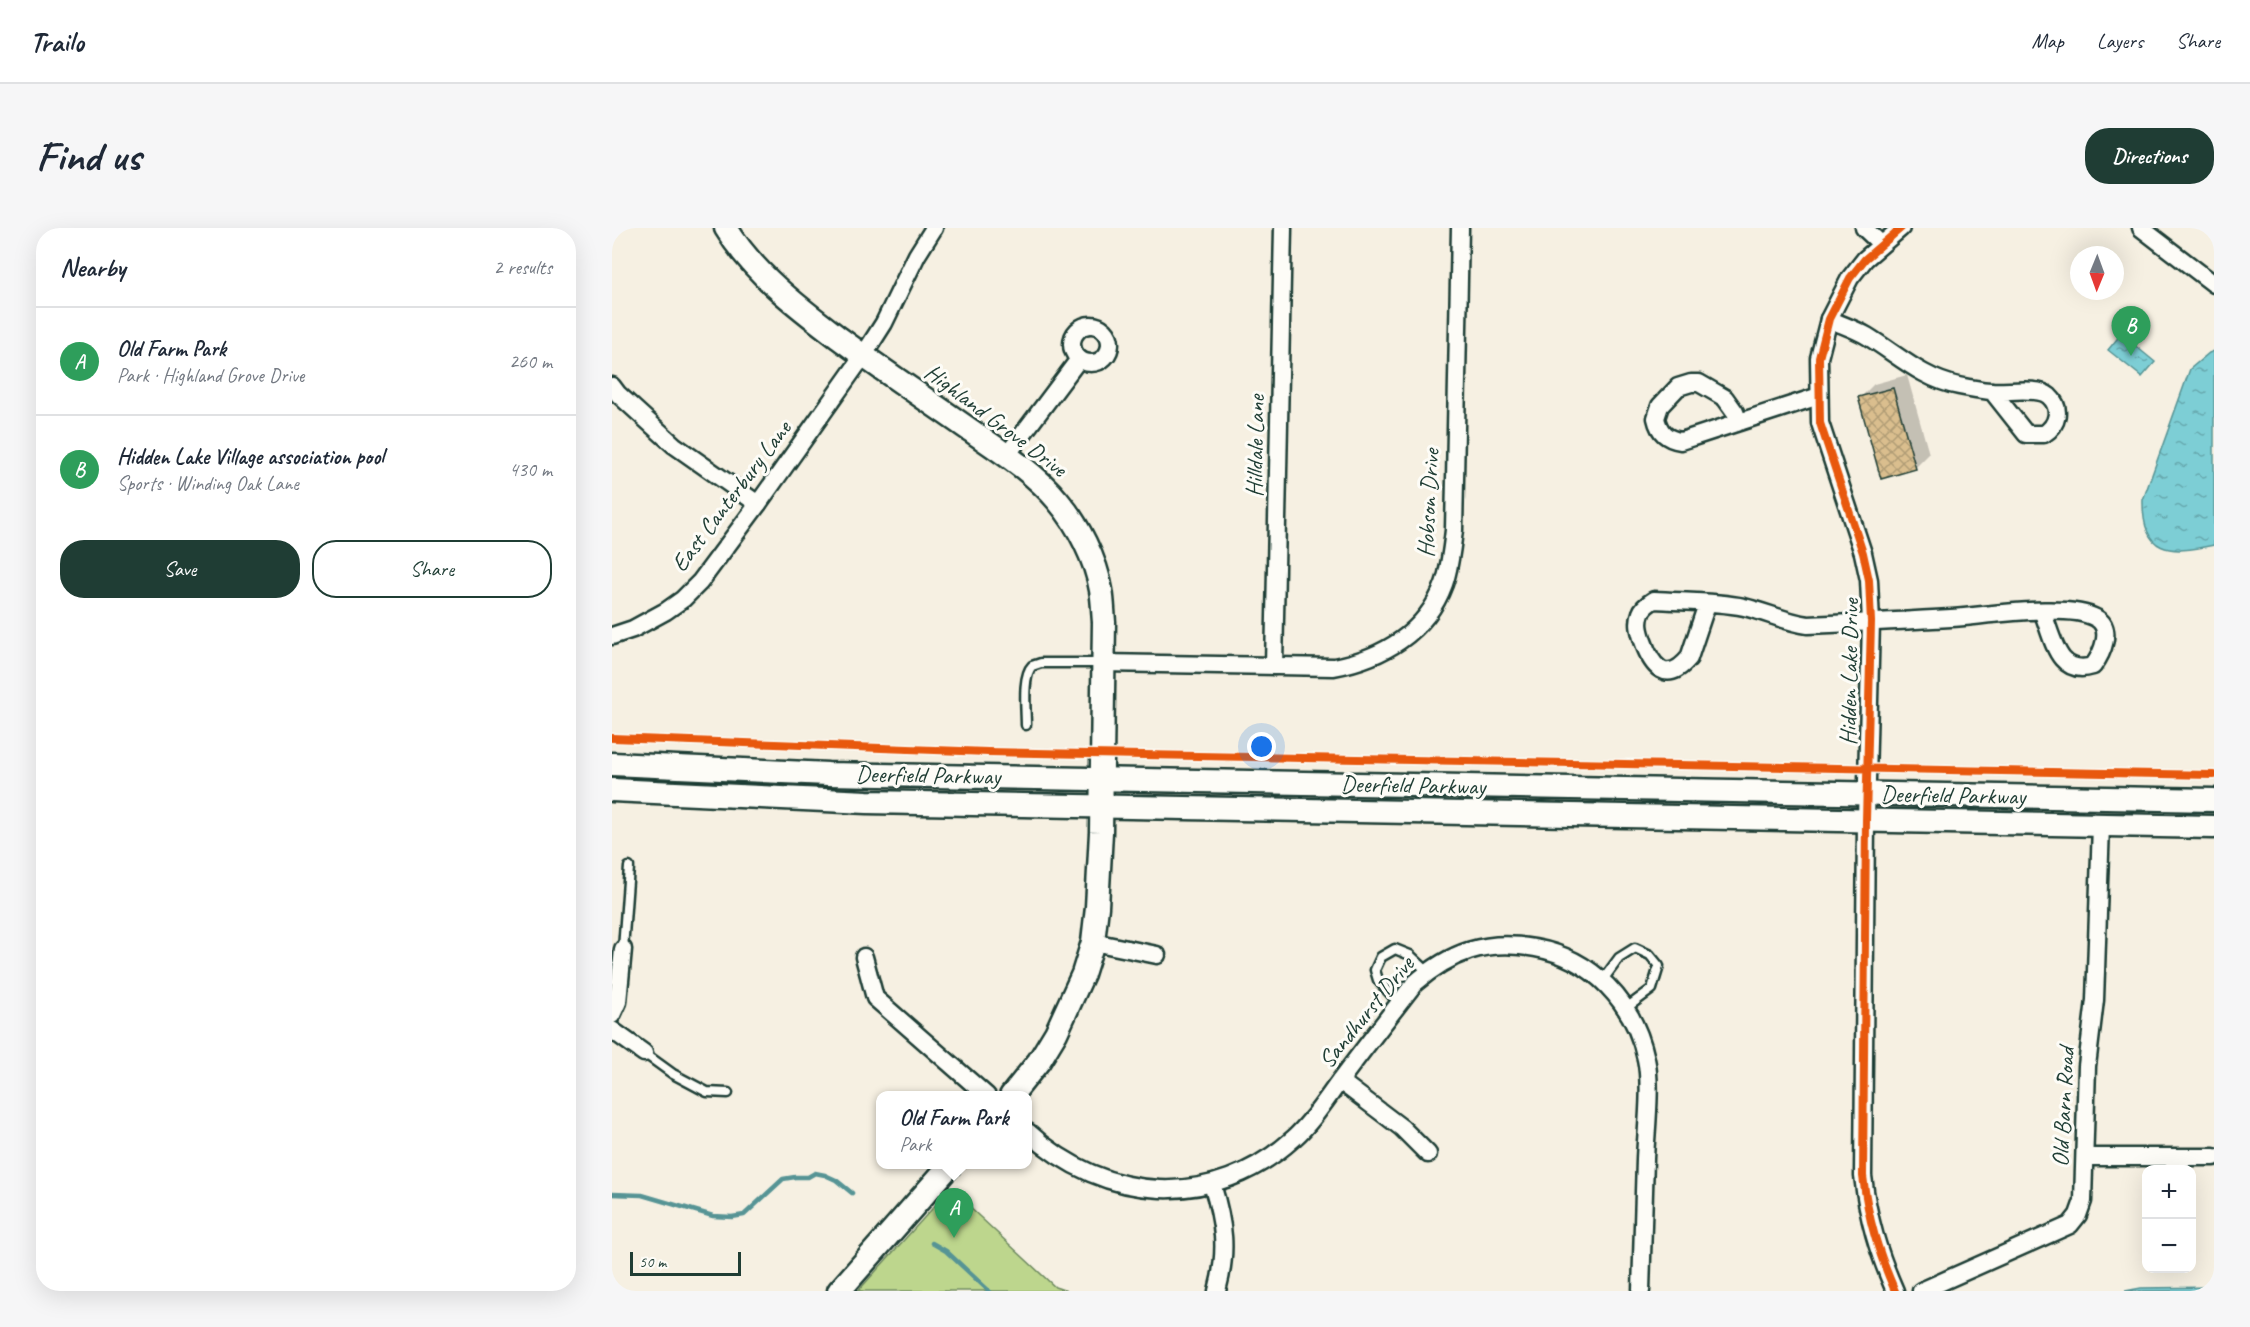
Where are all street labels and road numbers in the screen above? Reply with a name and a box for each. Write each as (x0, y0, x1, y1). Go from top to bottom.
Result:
street label: Highland Grove Drive (919, 357, 1075, 485)
street label: Hilldale Lane (1239, 392, 1271, 497)
street label: East Canterbury Lane (664, 413, 799, 578)
street label: Hobson Drive (1410, 446, 1446, 558)
street label: Hidden Lake Drive (1833, 596, 1865, 746)
street label: Deerfield Parkway (855, 759, 1002, 791)
street label: Deerfield Parkway (1340, 769, 1487, 801)
street label: Deerfield Parkway (1880, 779, 2027, 811)
street label: Sandhurst Drive (1312, 948, 1422, 1074)
street label: Old Barn Road (2045, 1043, 2081, 1167)

